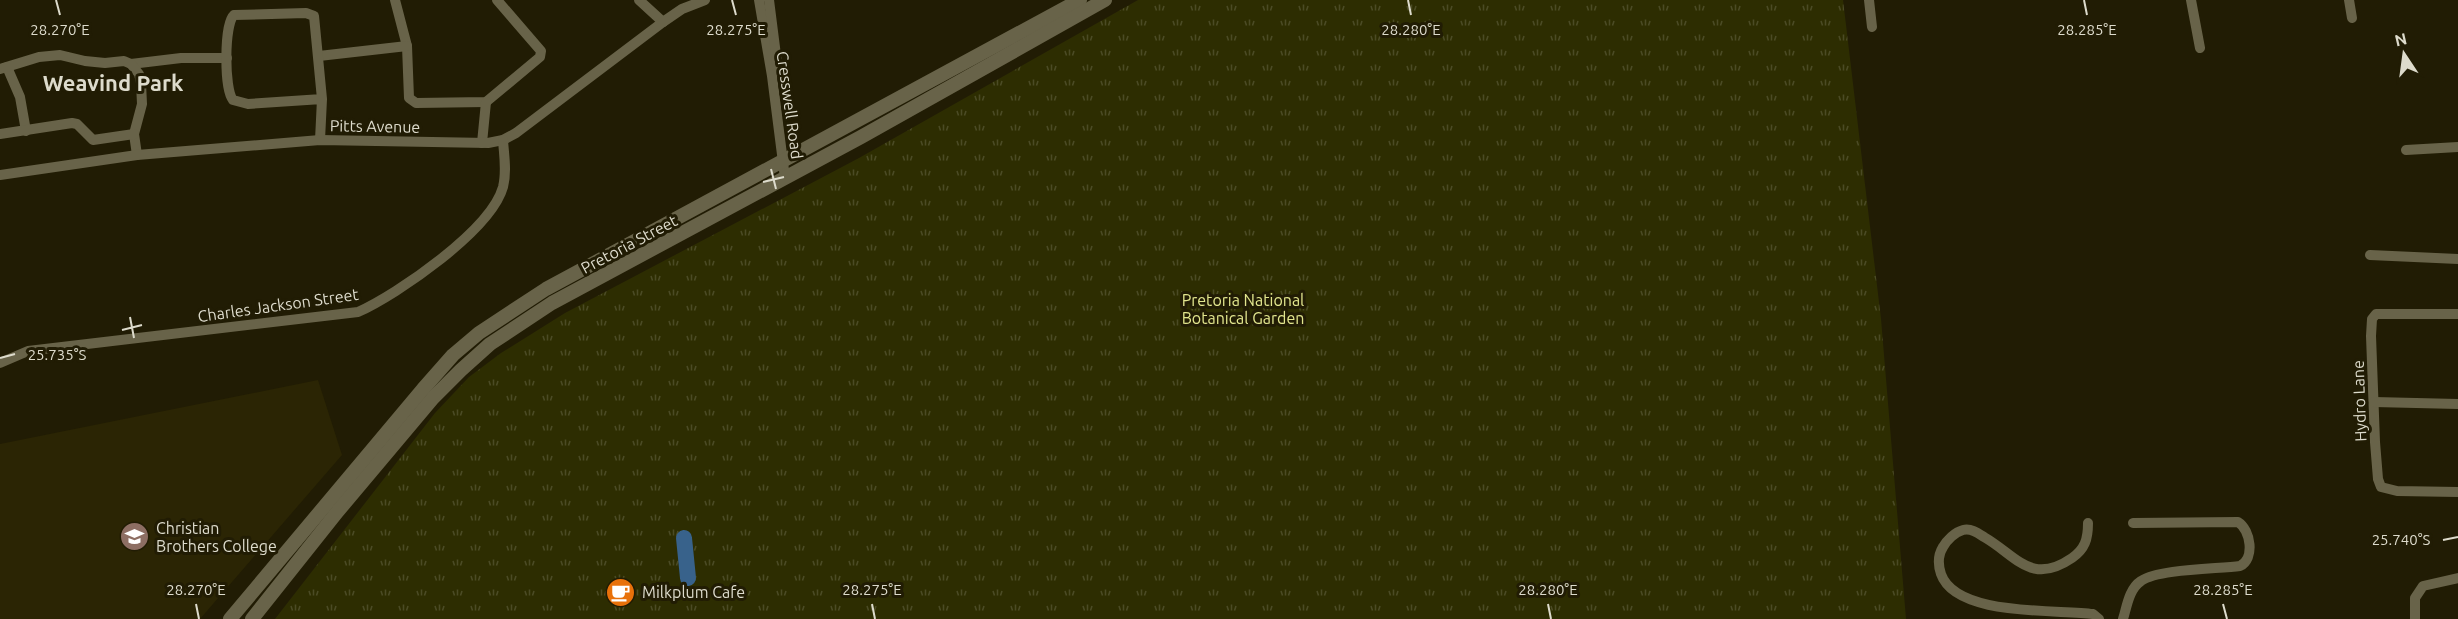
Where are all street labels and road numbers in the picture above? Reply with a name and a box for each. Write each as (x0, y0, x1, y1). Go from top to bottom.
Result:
street label: Cresswell Road (774, 50, 806, 160)
street label: Pitts Avenue (330, 116, 420, 136)
street label: Pretoria Street (578, 211, 681, 277)
street label: Charles Jackson Street (196, 285, 360, 325)
street label: Hydro Lane (2349, 360, 2369, 442)

